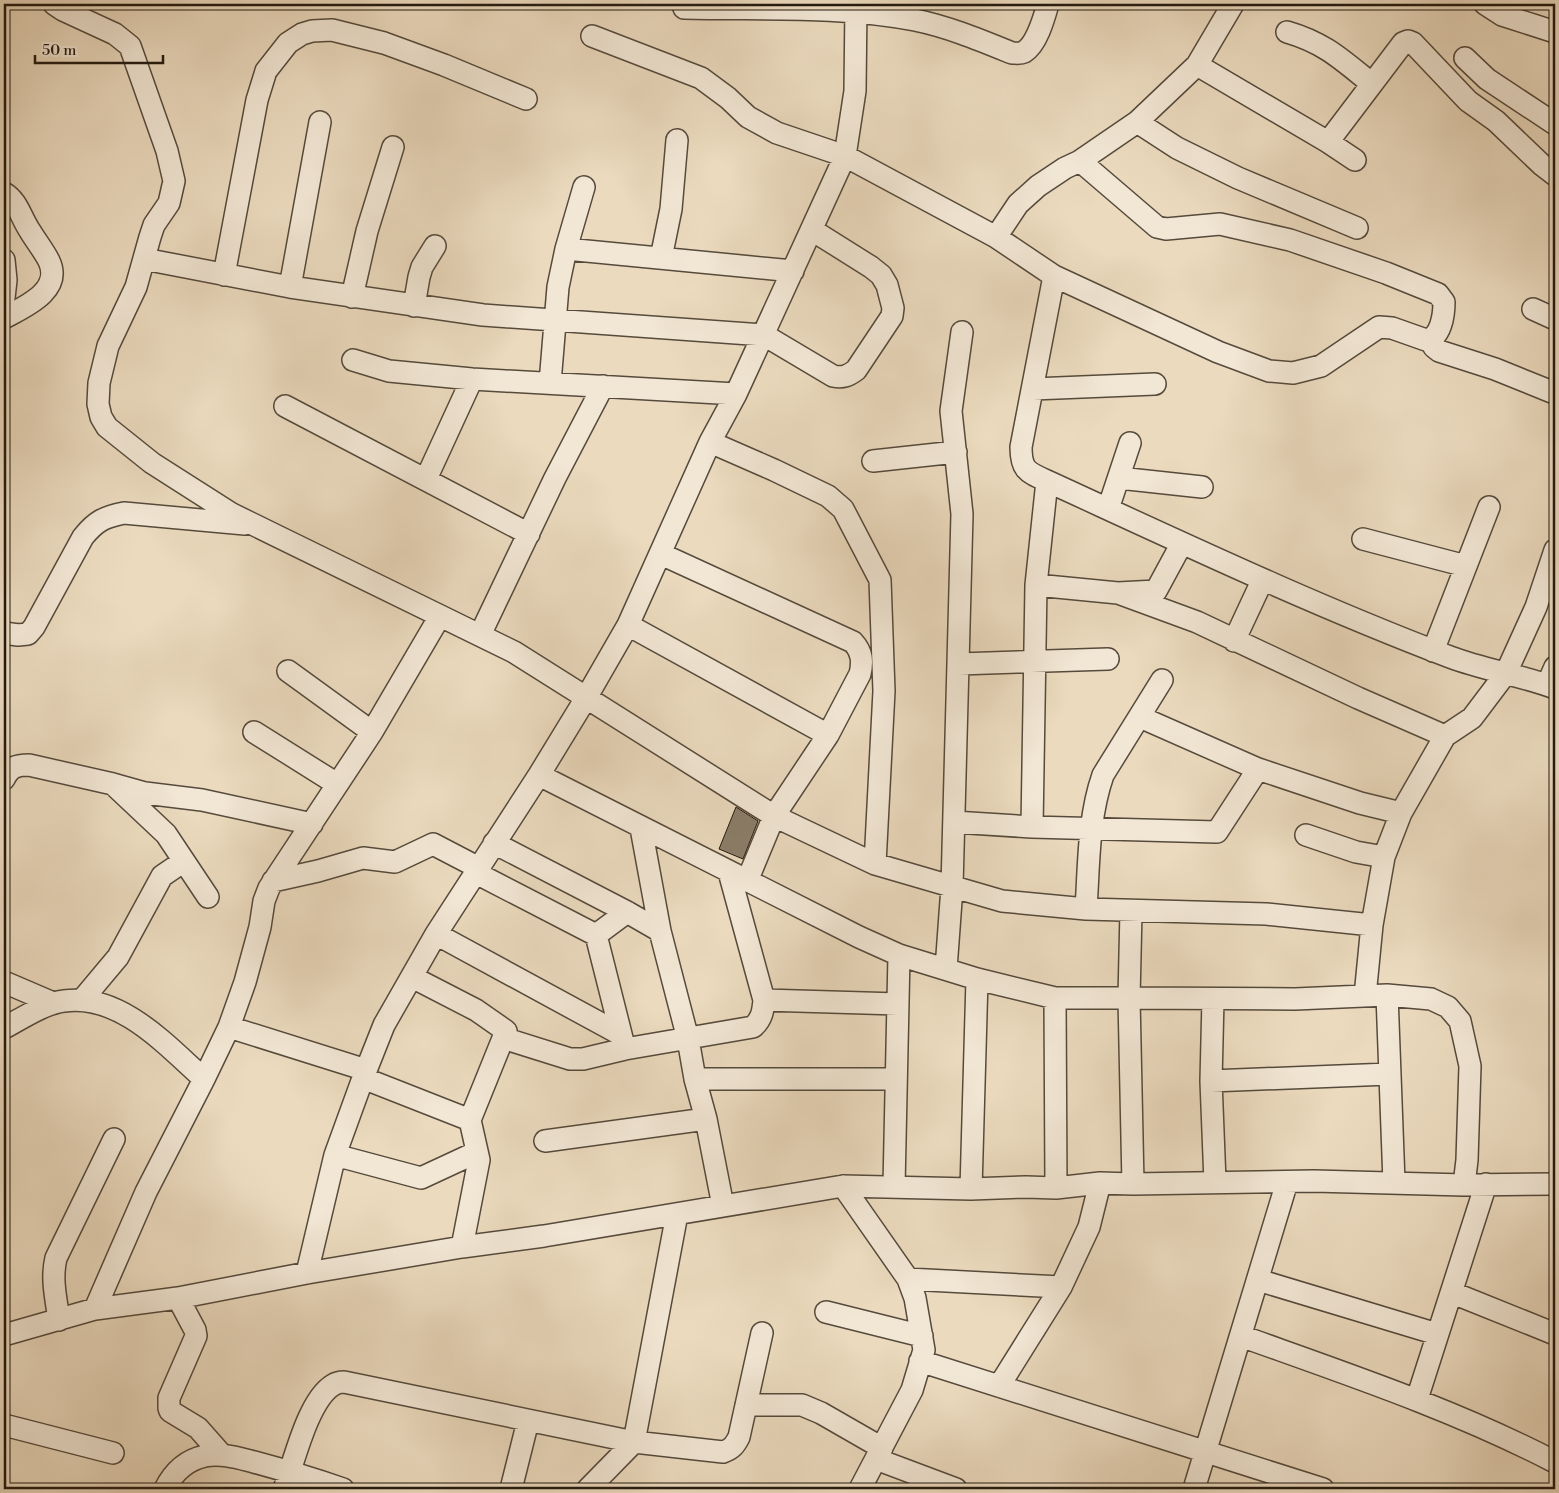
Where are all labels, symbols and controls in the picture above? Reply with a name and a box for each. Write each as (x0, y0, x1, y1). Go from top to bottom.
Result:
scale bar (35, 32, 162, 64)
text: 50 m (42, 41, 76, 60)

